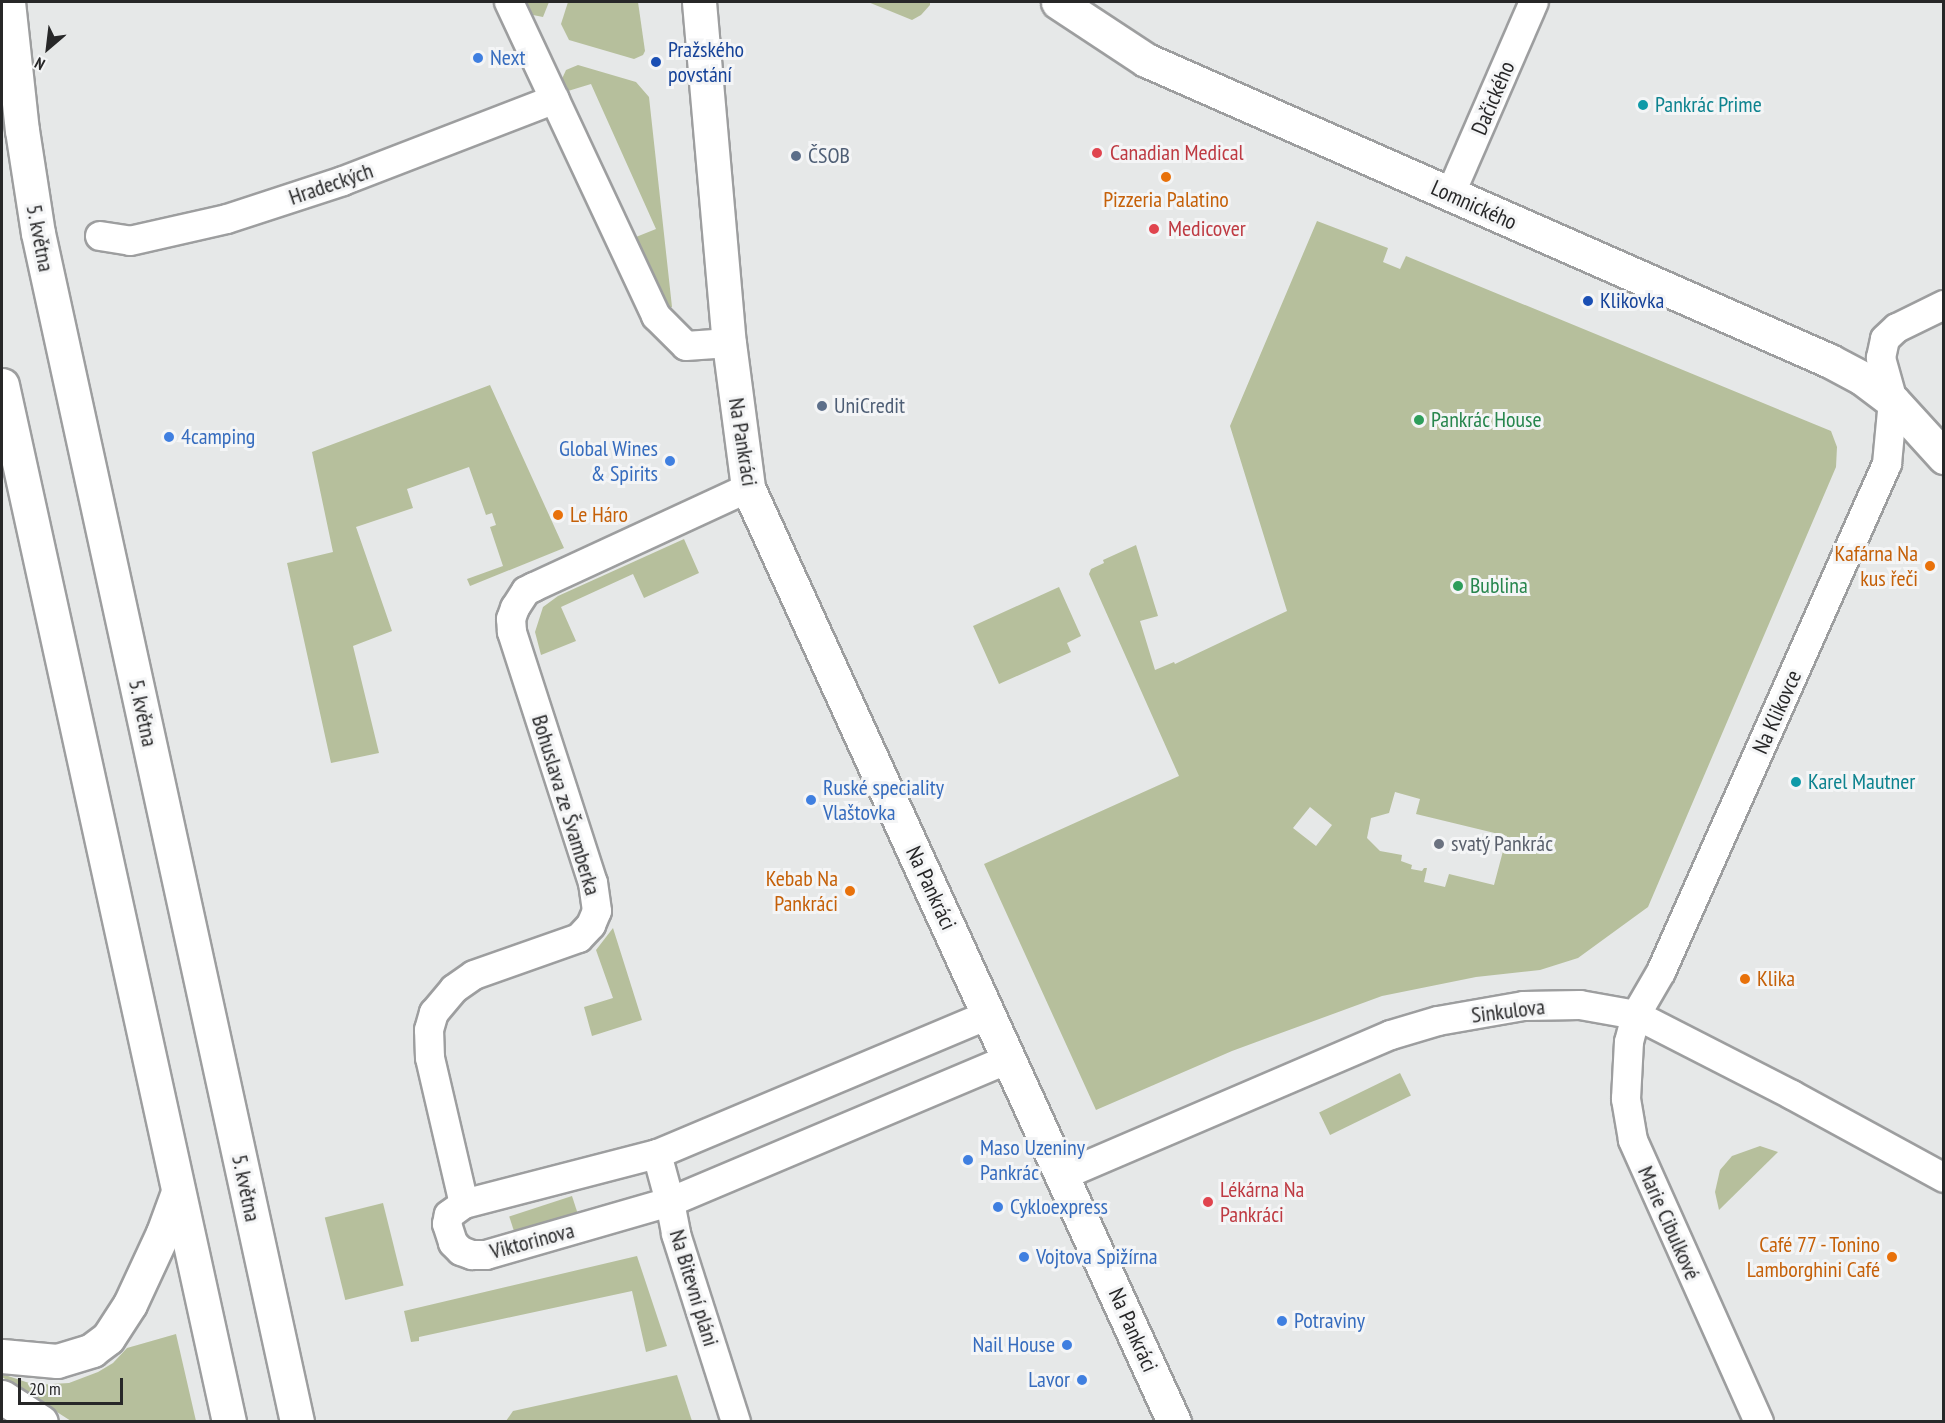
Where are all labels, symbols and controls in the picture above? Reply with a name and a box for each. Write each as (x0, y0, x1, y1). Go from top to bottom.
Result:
north arrow (18, 18, 78, 78)
place label: Pražského povstání (668, 36, 744, 88)
place label: Next (490, 45, 526, 71)
marker: Next (471, 51, 485, 65)
text: N (31, 53, 48, 75)
marker: Pražského povstání (649, 55, 663, 69)
street label: Dačického (1466, 57, 1520, 139)
place label: Pankrác Prime (1655, 92, 1762, 118)
marker: Pankrác Prime (1636, 98, 1650, 112)
place label: Canadian Medical (1110, 140, 1244, 166)
place label: ČSOB (808, 143, 850, 169)
marker: Canadian Medical (1088, 144, 1106, 162)
marker: ČSOB (789, 149, 803, 163)
street label: Hradeckých (285, 157, 377, 211)
marker: Pizzeria Palatino (1159, 170, 1173, 184)
street label: Lomnického (1427, 174, 1521, 236)
place label: Pizzeria Palatino (1103, 187, 1229, 213)
street label: 5. května (20, 202, 60, 274)
place label: Medicover (1168, 216, 1246, 242)
marker: Medicover (1145, 220, 1163, 238)
place label: Klikovka (1600, 288, 1664, 314)
marker: Klikovka (1581, 294, 1595, 308)
place label: UniCredit (834, 393, 905, 419)
street label: Na Pankráci (723, 396, 763, 488)
marker: UniCredit (815, 399, 829, 413)
place label: Pankrác House (1431, 407, 1542, 433)
marker: Pankrác House (1412, 413, 1426, 427)
place label: 4camping (181, 424, 255, 450)
marker: 4camping (162, 430, 176, 444)
place label: Global Wines & Spirits (559, 435, 658, 487)
marker: Global Wines & Spirits (663, 454, 677, 468)
place label: Le Háro (570, 502, 628, 528)
marker: Le Háro (551, 508, 565, 522)
place label: Kafárna Na kus řeči (1835, 540, 1918, 592)
marker: Kafárna Na kus řeči (1923, 559, 1937, 573)
place label: Bublina (1470, 573, 1528, 599)
marker: Bublina (1451, 579, 1465, 593)
street label: Na Klikovce (1747, 666, 1807, 758)
street label: 5. května (123, 676, 163, 750)
street label: Bohuslava ze Švamberka (526, 712, 606, 898)
place label: Karel Mautner (1808, 769, 1915, 795)
place label: Ruské speciality Vlaštovka (823, 774, 944, 825)
marker: Karel Mautner (1789, 775, 1803, 789)
marker: Ruské speciality Vlaštovka (804, 793, 818, 807)
place label: svatý Pankrác (1451, 831, 1554, 857)
marker: svatý Pankrác (1432, 837, 1446, 851)
street label: Na Pankráci (900, 842, 962, 934)
place label: Kebab Na Pankráci (766, 865, 838, 916)
marker: Kebab Na Pankráci (843, 884, 857, 898)
place label: Klika (1757, 966, 1795, 992)
marker: Klika (1738, 972, 1752, 986)
street label: Sinkulova (1470, 993, 1546, 1029)
place label: Maso Uzeniny Pankrác (980, 1134, 1085, 1186)
street label: 5. května (226, 1151, 266, 1225)
marker: Maso Uzeniny Pankrác (961, 1153, 975, 1167)
street label: Marie Cibulkové (1632, 1162, 1706, 1284)
place label: Lékárna Na Pankráci (1220, 1176, 1304, 1228)
place label: Cykloexpress (1010, 1194, 1108, 1220)
marker: Lékárna Na Pankráci (1201, 1195, 1215, 1209)
marker: Cykloexpress (991, 1200, 1005, 1214)
street label: Viktorinova (487, 1217, 577, 1265)
street label: Na Bitevní pláni (664, 1226, 724, 1350)
place label: Café 77 - Tonino Lamborghini Café (1747, 1231, 1880, 1282)
place label: Vojtova Spižírna (1036, 1244, 1157, 1270)
marker: Vojtova Spižírna (1017, 1250, 1031, 1264)
marker: Café 77 - Tonino Lamborghini Café (1885, 1250, 1899, 1264)
street label: Na Pankráci (1103, 1284, 1163, 1376)
place label: Potraviny (1294, 1308, 1365, 1334)
marker: Potraviny (1275, 1314, 1289, 1328)
place label: Nail House (972, 1332, 1055, 1358)
marker: Nail House (1060, 1338, 1074, 1352)
scale bar (21, 1366, 126, 1404)
place label: Lavor (1028, 1367, 1070, 1393)
marker: Lavor (1075, 1373, 1089, 1387)
text: 20 m (29, 1377, 61, 1400)

